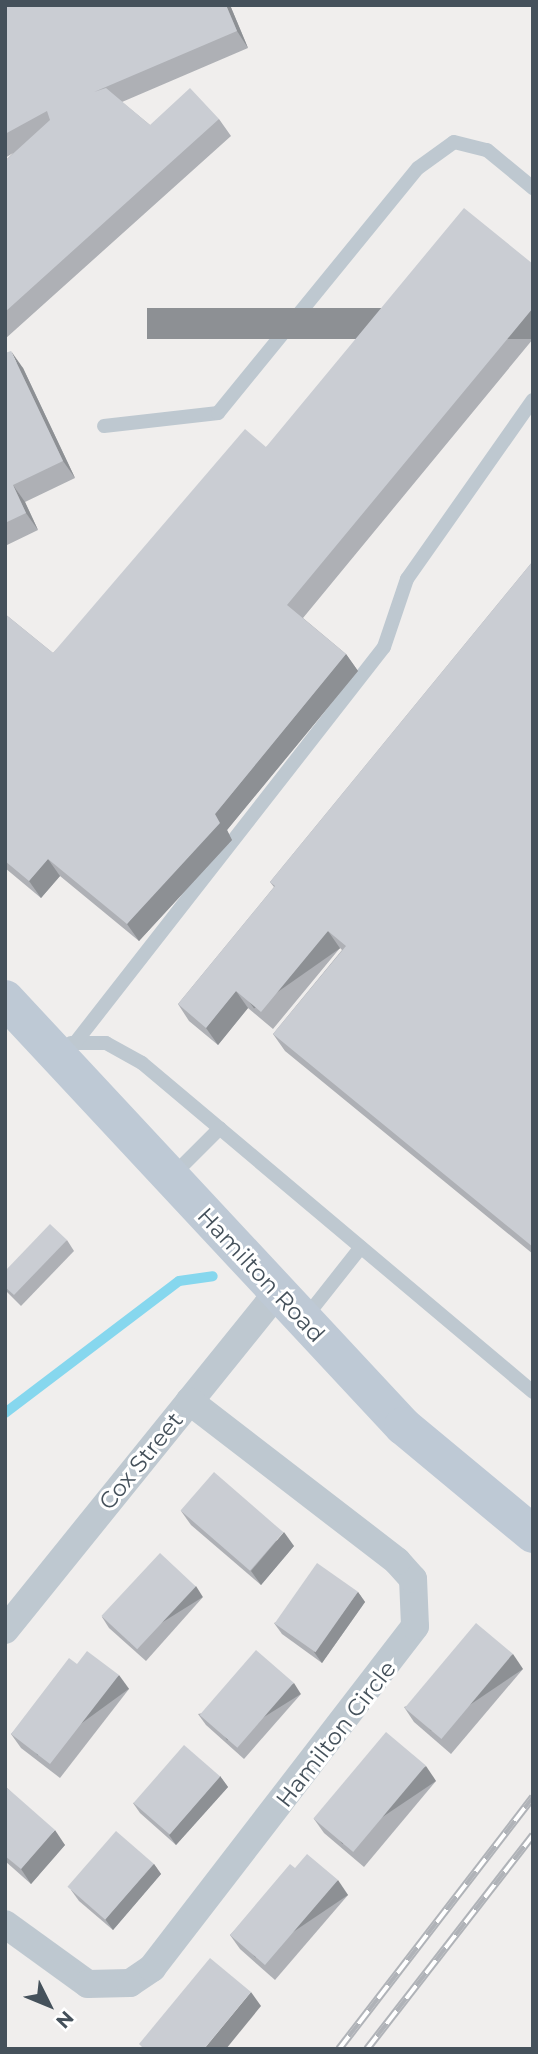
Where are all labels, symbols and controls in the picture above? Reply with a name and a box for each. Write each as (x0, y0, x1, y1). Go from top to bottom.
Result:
street label: Hamilton Road (192, 1202, 330, 1348)
street label: Cox Street (93, 1407, 189, 1515)
street label: Hamilton Circle (270, 1655, 402, 1813)
north arrow (14, 1970, 84, 2040)
text: N (51, 2006, 78, 2033)

